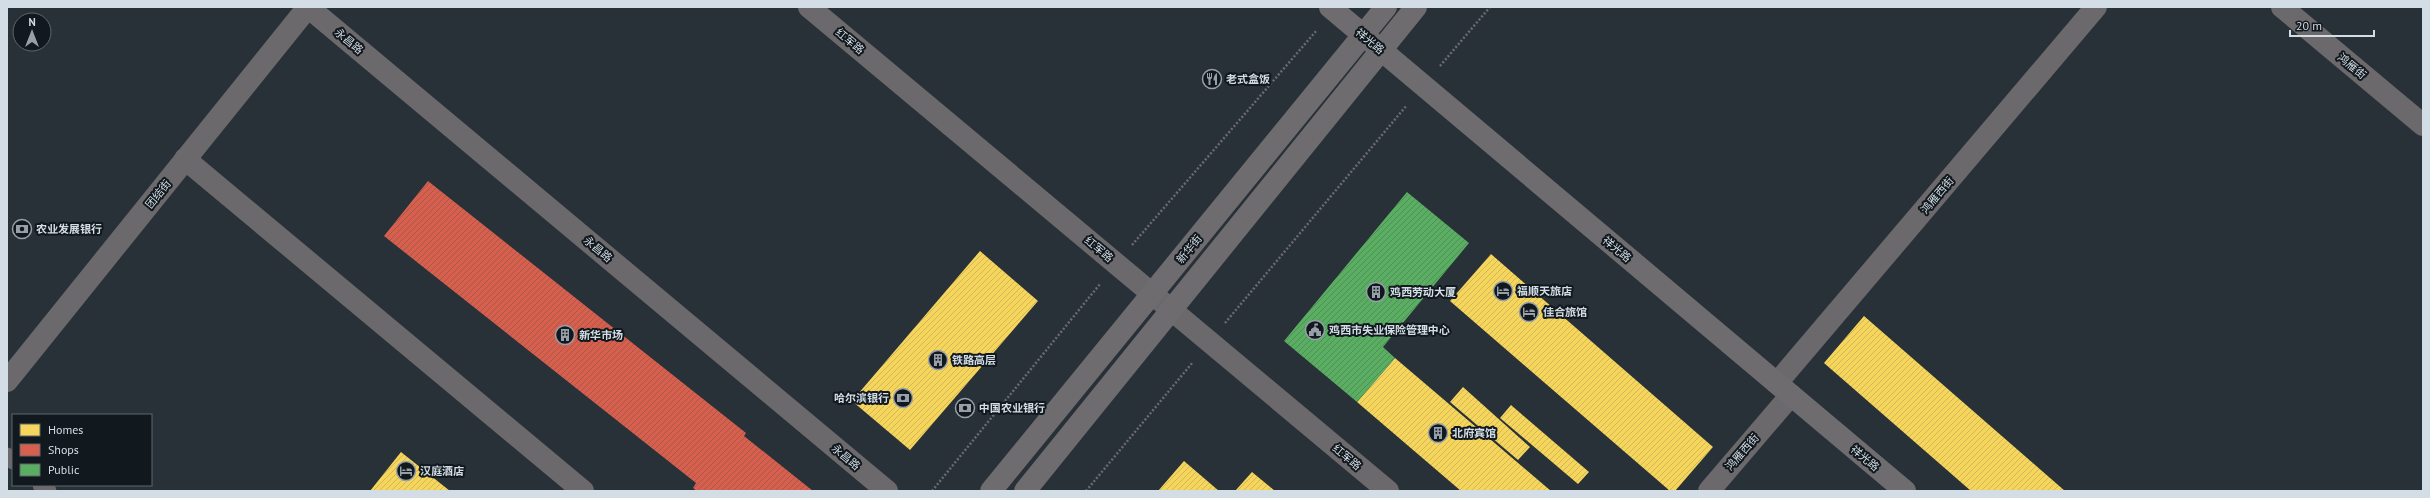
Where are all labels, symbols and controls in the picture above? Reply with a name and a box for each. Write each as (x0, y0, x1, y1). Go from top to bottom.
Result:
north arrow (12, 12, 52, 52)
scale bar (2290, 12, 2374, 38)
text: N (28, 15, 36, 29)
text: 20 m (2296, 18, 2322, 33)
street label: 永昌路 (332, 25, 366, 57)
street label: 红军路 (833, 25, 867, 57)
street label: 祥光路 (1353, 25, 1387, 57)
street label: 鸿雁街 (2335, 50, 2369, 82)
restaurant icon: 老式盒饭 (1201, 68, 1223, 90)
place label: 老式盒饭 (1226, 72, 1270, 86)
street label: 鸿雁西街 (1917, 174, 1957, 216)
street label: 团结街 (142, 177, 174, 211)
bank icon: 农业发展银行 (11, 218, 33, 240)
place label: 农业发展银行 (36, 222, 102, 236)
street label: 新华街 (1173, 232, 1205, 266)
street label: 永昌路 (581, 233, 615, 265)
street label: 红军路 (1082, 233, 1116, 265)
street label: 祥光路 (1600, 233, 1634, 265)
hotel icon: 福顺天旅店 (1492, 280, 1514, 302)
building icon: 鸡西劳动大厦 (1365, 281, 1387, 303)
place label: 福顺天旅店 (1517, 284, 1572, 298)
place label: 鸡西劳动大厦 (1390, 285, 1456, 299)
hotel icon: 佳合旅馆 (1518, 301, 1540, 323)
place label: 佳合旅馆 (1543, 305, 1587, 319)
public building icon: 鸡西市失业保险管理中心 (1304, 319, 1326, 341)
place label: 鸡西市失业保险管理中心 (1329, 323, 1450, 337)
building icon: 新华市场 (554, 324, 576, 346)
place label: 新华市场 (579, 328, 623, 342)
building icon: 铁路高层 (927, 349, 949, 371)
place label: 铁路高层 (952, 353, 996, 367)
bank icon: 哈尔滨银行 (892, 387, 914, 409)
place label: 哈尔滨银行 (834, 391, 889, 405)
bank icon: 中国农业银行 (954, 397, 976, 419)
place label: 中国农业银行 (979, 401, 1045, 415)
legend (12, 414, 152, 486)
text: Homes (48, 422, 83, 437)
building icon: 北府宾馆 (1427, 422, 1449, 444)
place label: 北府宾馆 (1452, 426, 1496, 440)
street label: 鸿雁西街 (1722, 431, 1762, 473)
street label: 永昌路 (829, 441, 863, 473)
street label: 红军路 (1330, 441, 1364, 473)
text: Shops (48, 442, 79, 457)
street label: 祥光路 (1848, 442, 1882, 474)
hotel icon: 汉庭酒店 (395, 460, 417, 482)
text: Public (48, 462, 80, 477)
place label: 汉庭酒店 (420, 464, 464, 478)

